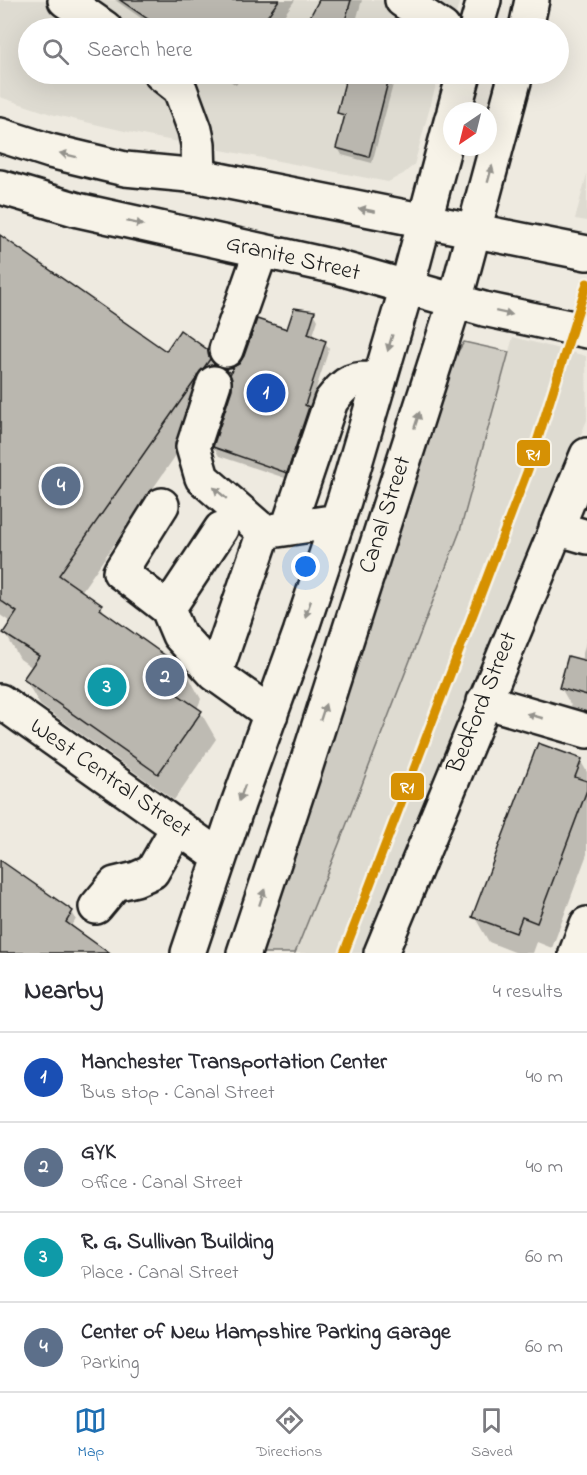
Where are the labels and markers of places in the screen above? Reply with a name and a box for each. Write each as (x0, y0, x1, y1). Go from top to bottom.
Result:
pin: 1 (246, 370, 286, 416)
pin: 4 (42, 464, 80, 508)
pin: 2 (146, 654, 184, 700)
pin: 3 (88, 664, 126, 710)

